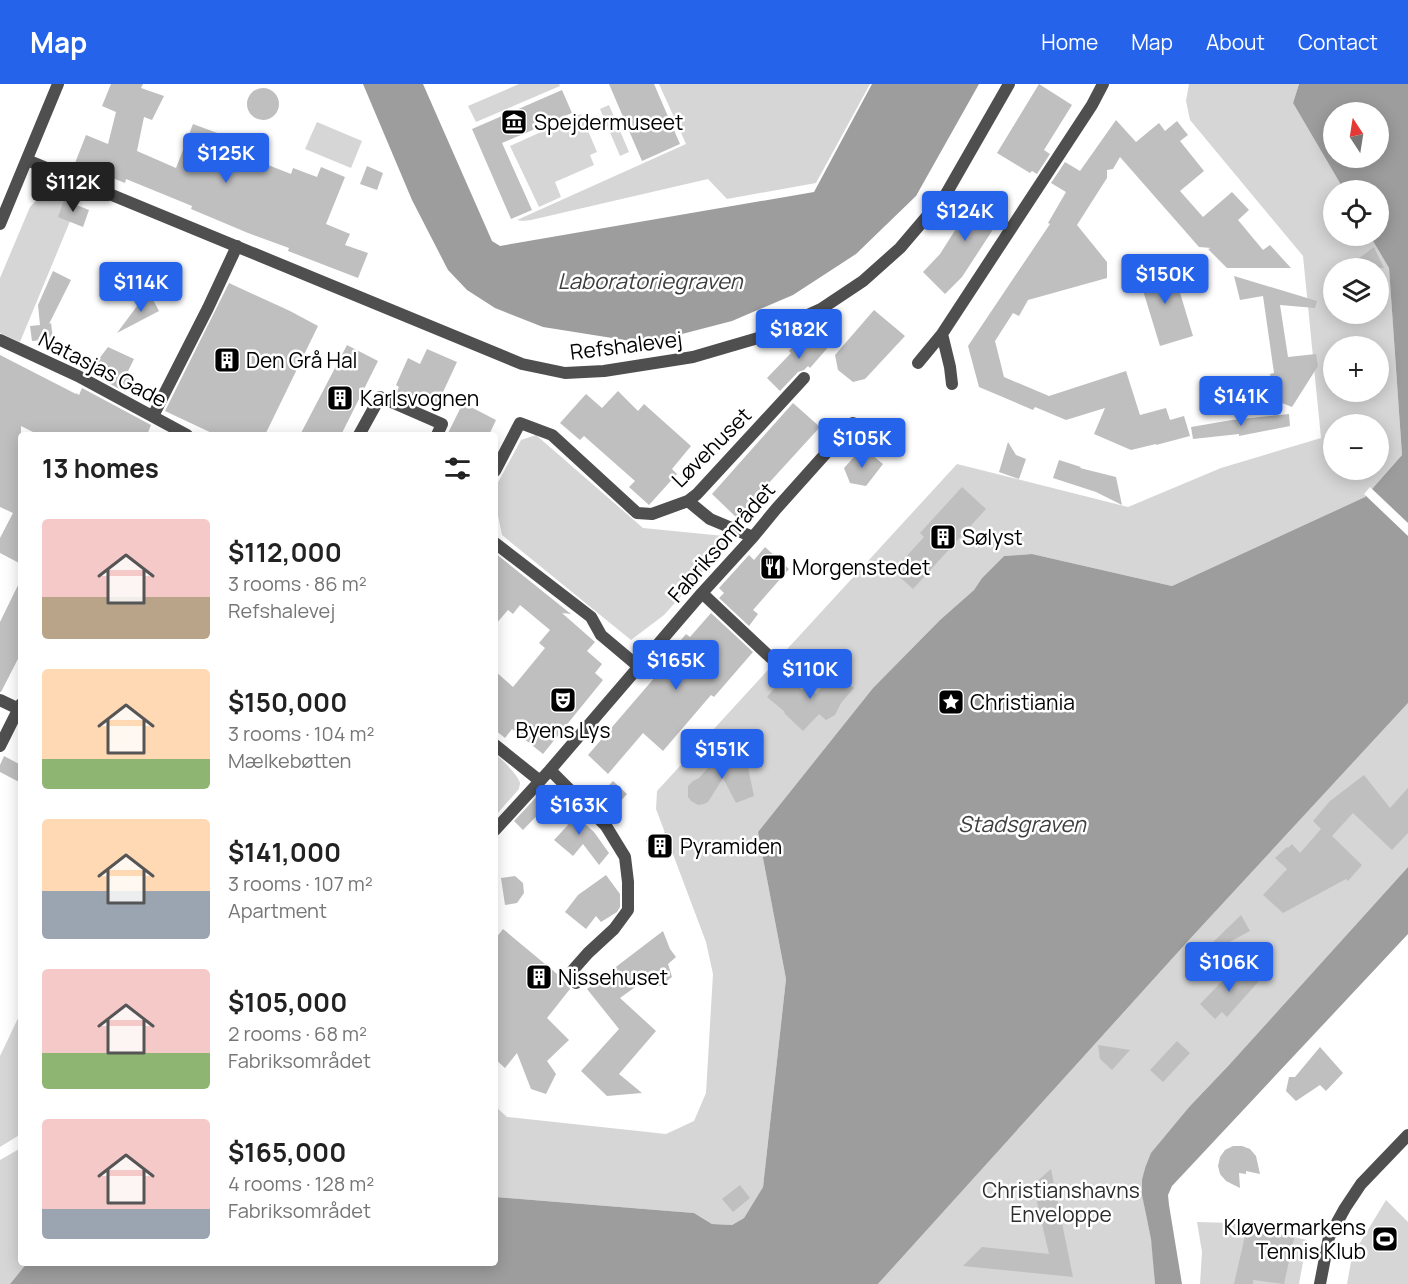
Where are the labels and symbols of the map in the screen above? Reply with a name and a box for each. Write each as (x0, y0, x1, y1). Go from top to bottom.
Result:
north arrow (1323, 102, 1389, 168)
museum icon: Spejdermuseet (499, 107, 529, 137)
place label: Spejdermuseet (534, 108, 683, 136)
pin: $125K (184, 133, 268, 184)
pin: $112K (31, 162, 115, 213)
pin: $124K (923, 191, 1007, 242)
pin: $150K (1123, 254, 1207, 305)
pin: $114K (99, 262, 183, 313)
water label: Laboratoriegraven (557, 266, 744, 296)
pin: $182K (757, 309, 841, 360)
street label: Refshalevej (568, 324, 684, 366)
street label: Natasjas Gade (34, 325, 172, 413)
building icon: Den Grå Hal (212, 345, 242, 375)
place label: Den Grå Hal (246, 346, 358, 374)
pin: $141K (1199, 376, 1283, 427)
building icon: Karlsvognen (325, 383, 355, 413)
place label: Karlsvognen (360, 384, 479, 412)
street label: Løvehuset (665, 401, 757, 493)
pin: $105K (820, 418, 904, 469)
street label: Fabriksområdet (661, 476, 781, 608)
building icon: Sølyst (928, 522, 958, 552)
place label: Sølyst (962, 523, 1023, 551)
restaurant icon: Morgenstedet (758, 552, 788, 582)
place label: Morgenstedet (792, 553, 931, 581)
pin: $165K (634, 640, 718, 691)
pin: $110K (768, 649, 852, 700)
theatre icon: Byens Lys (548, 685, 578, 715)
place icon: Christiania (936, 687, 966, 717)
place label: Christiania (970, 688, 1075, 716)
place label: Byens Lys (516, 716, 610, 744)
pin: $151K (680, 729, 764, 780)
pin: $163K (537, 785, 621, 836)
water label: Stadsgraven (958, 809, 1087, 839)
building icon: Pyramiden (645, 831, 675, 861)
place label: Pyramiden (680, 832, 782, 860)
pin: $106K (1187, 942, 1271, 993)
building icon: Nissehuset (524, 962, 554, 992)
place label: Nissehuset (558, 963, 668, 991)
park label: Christianshavns Enveloppe (982, 1176, 1140, 1228)
place label: Kløvermarkens Tennis Klub (1224, 1213, 1366, 1265)
sports icon: Kløvermarkens Tennis Klub (1370, 1224, 1400, 1254)

